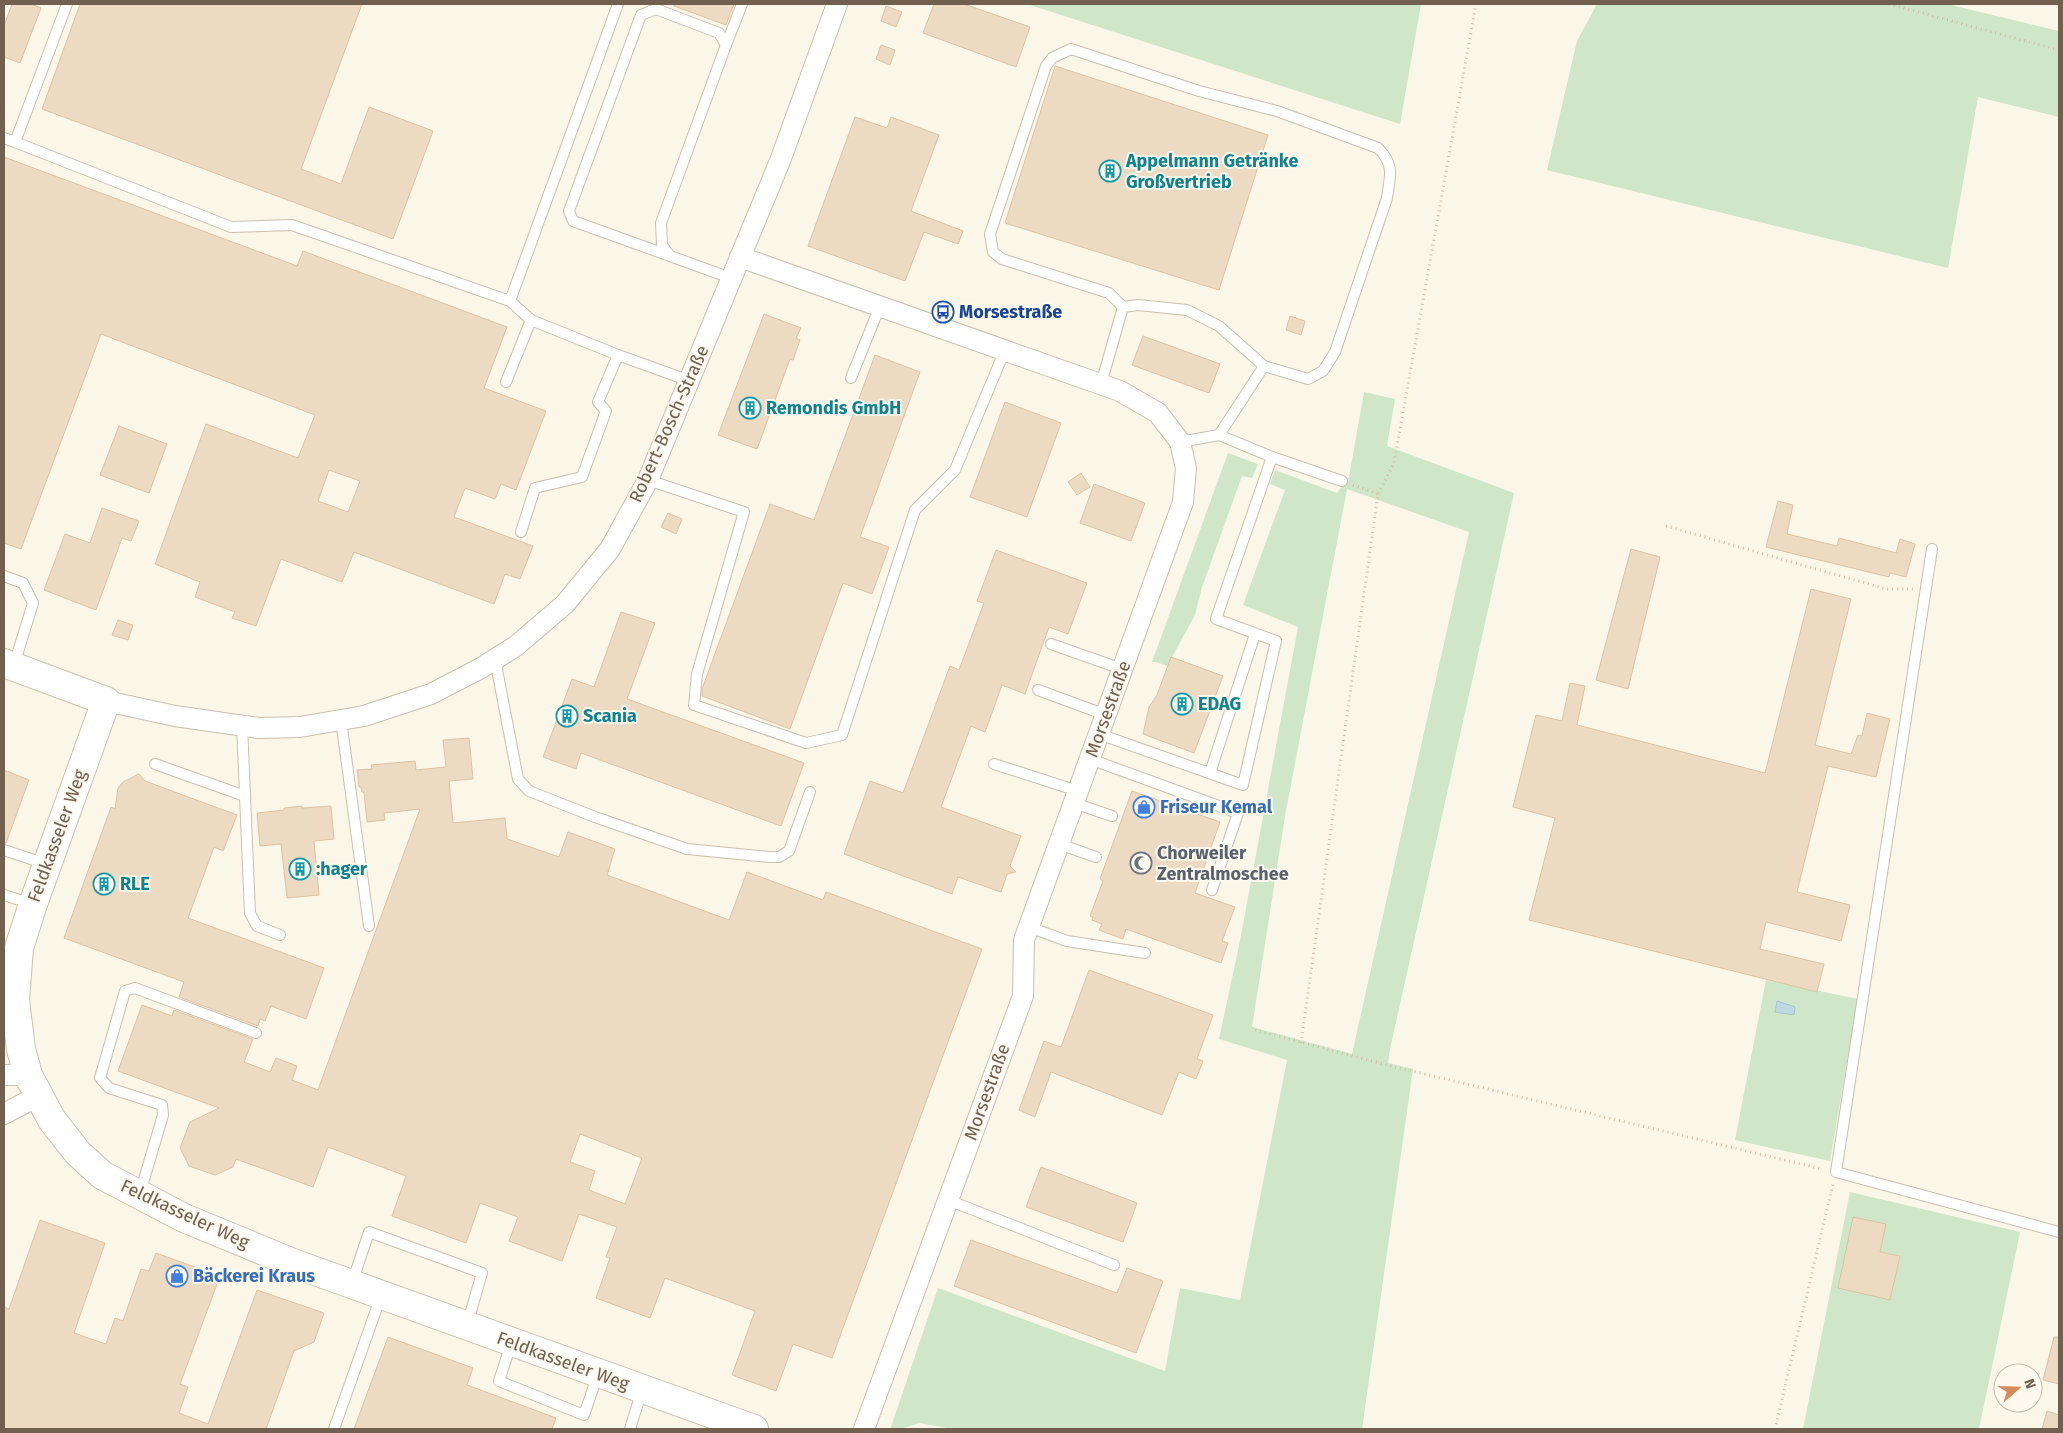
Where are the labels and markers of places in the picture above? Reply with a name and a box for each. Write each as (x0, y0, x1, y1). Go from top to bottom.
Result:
place label: Appelmann Getränke Großvertrieb (1125, 150, 1299, 193)
building icon: Appelmann Getränke Großvertrieb (1098, 159, 1122, 183)
bus stop icon: Morsestraße (931, 300, 955, 324)
place label: Morsestraße (959, 301, 1062, 323)
building icon: Remondis GmbH (738, 396, 762, 420)
place label: Remondis GmbH (766, 397, 901, 419)
building icon: EDAG (1170, 692, 1194, 716)
place label: EDAG (1198, 693, 1241, 715)
building icon: Scania (555, 704, 579, 728)
place label: Scania (583, 705, 637, 727)
shop icon: Friseur Kemal (1132, 795, 1156, 819)
place label: Friseur Kemal (1160, 796, 1273, 818)
place label: Chorweiler Zentralmoschee (1157, 842, 1289, 885)
mosque icon: Chorweiler Zentralmoschee (1129, 851, 1153, 875)
building icon: :hager (288, 857, 312, 881)
place label: :hager (316, 858, 368, 880)
building icon: RLE (92, 872, 116, 896)
place label: RLE (120, 873, 150, 895)
shop icon: Bäckerei Kraus (165, 1264, 189, 1288)
place label: Bäckerei Kraus (193, 1265, 315, 1287)

